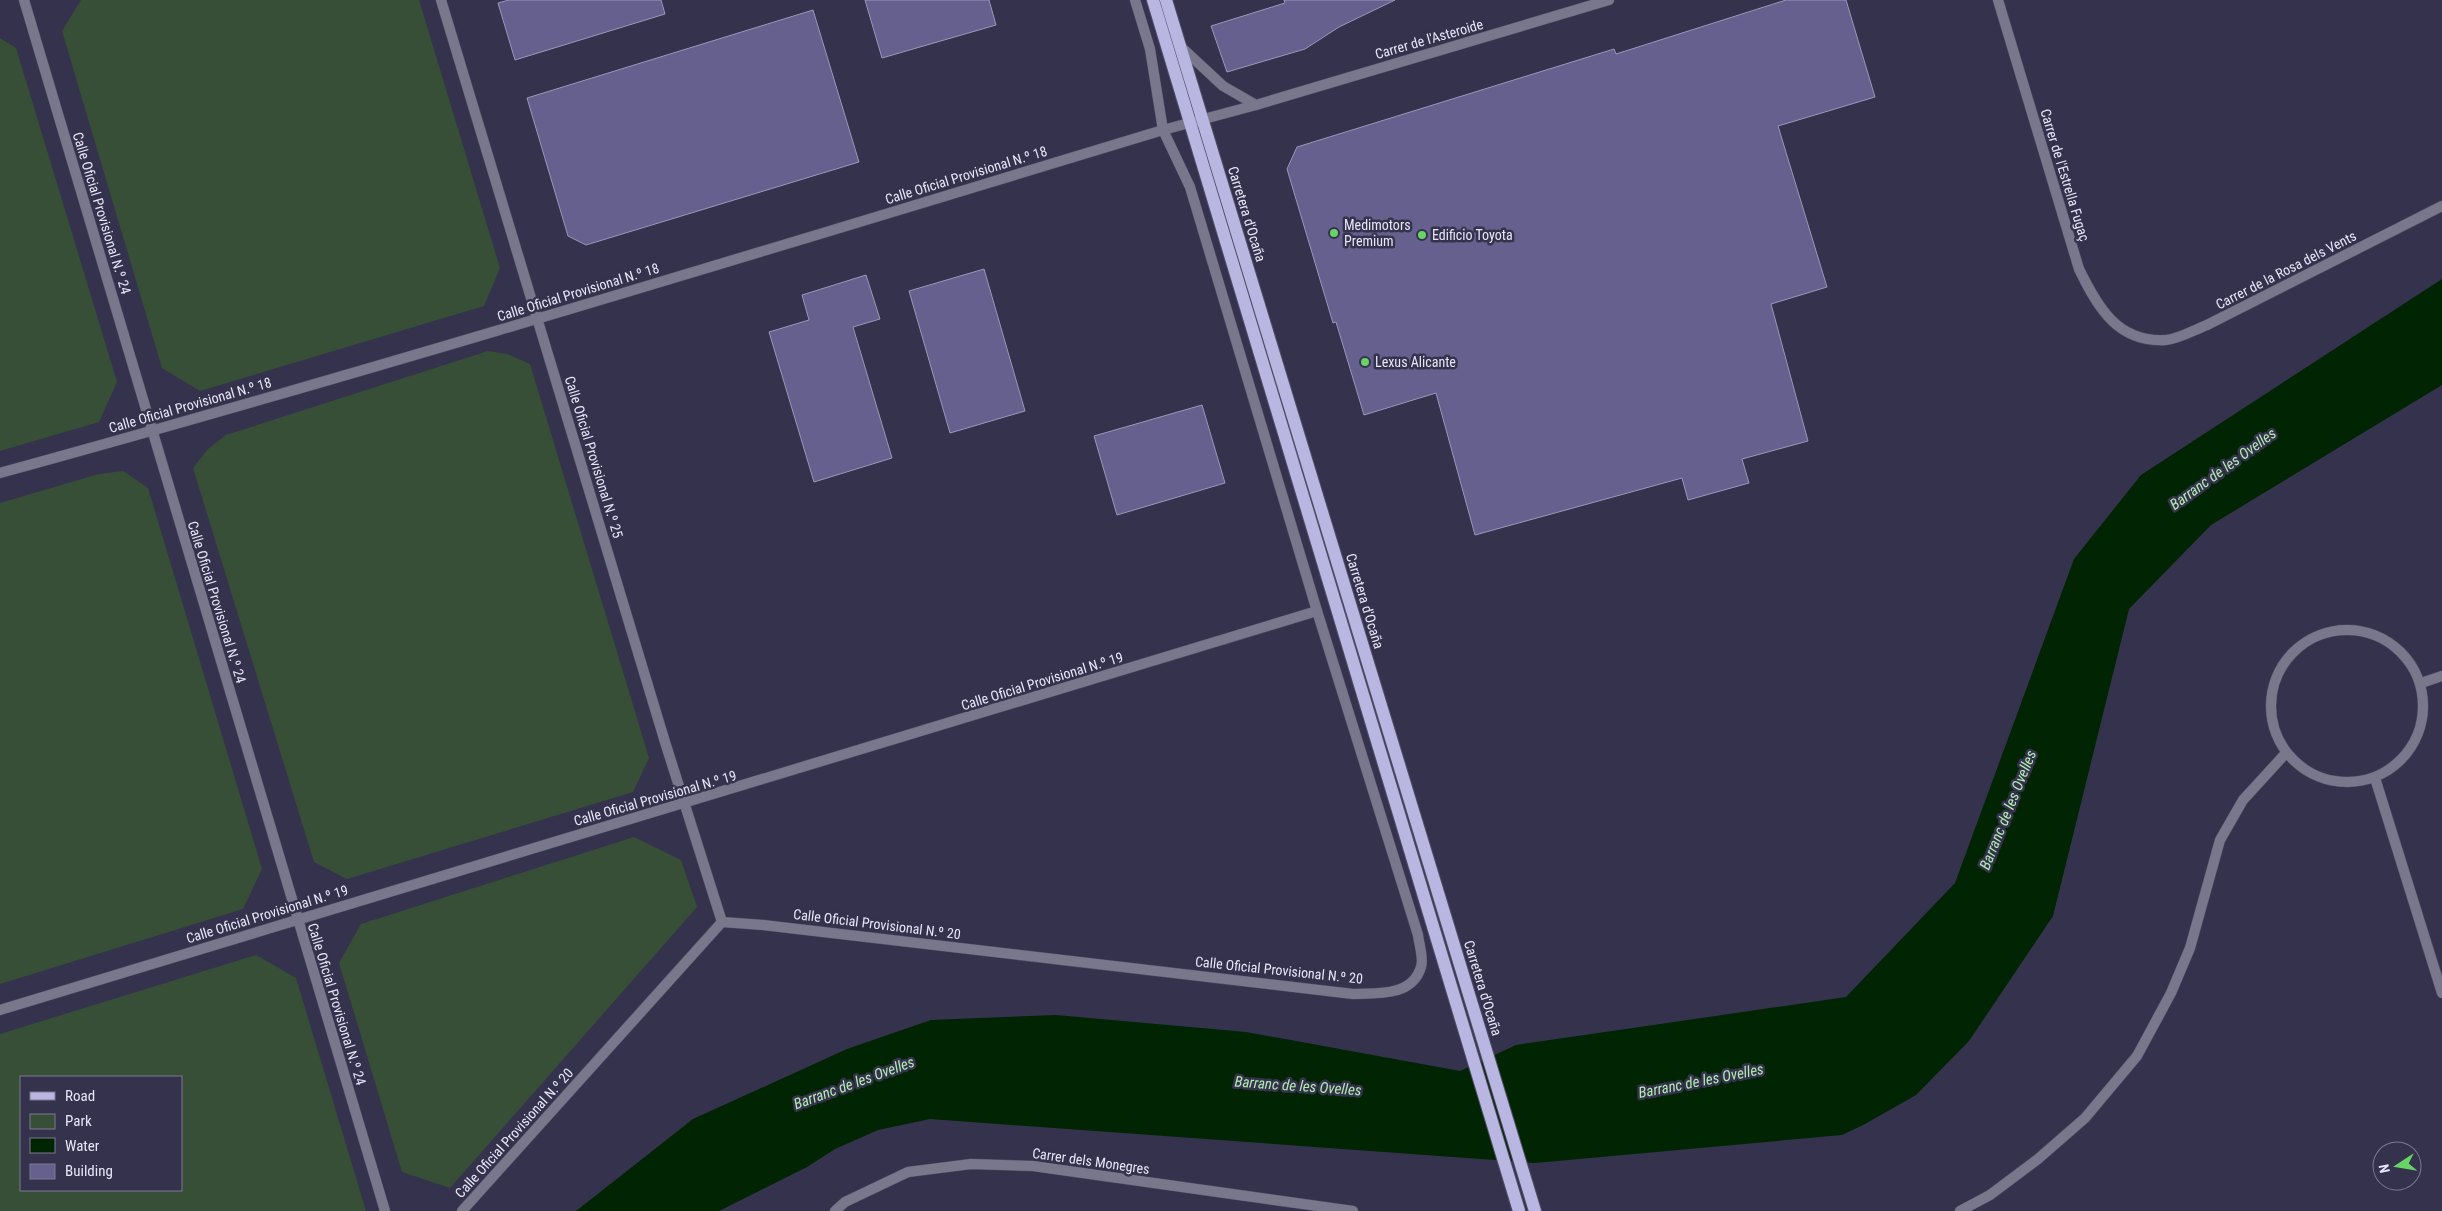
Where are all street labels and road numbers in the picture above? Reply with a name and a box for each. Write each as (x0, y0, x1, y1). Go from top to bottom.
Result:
street label: Carrer de l'Asteroide (1373, 16, 1485, 62)
street label: Carrer de l'Estrella Fugaç (2037, 107, 2093, 243)
street label: Calle Oficial Provisional N.º 24 (70, 130, 134, 296)
street label: Calle Oficial Provisional N.º 18 (883, 143, 1049, 207)
street label: Carretera d'Ocaña (1225, 164, 1269, 264)
street label: Carrer de la Rosa dels Vents (2213, 228, 2359, 312)
street label: Calle Oficial Provisional N.º 18 (495, 260, 661, 324)
street label: Calle Oficial Provisional N.º 18 (107, 374, 273, 436)
street label: Calle Oficial Provisional N.º 25 (562, 374, 626, 540)
street label: Calle Oficial Provisional N.º 24 (185, 519, 249, 685)
street label: Carretera d'Ocaña (1343, 551, 1387, 651)
street label: Calle Oficial Provisional N.º 19 (959, 649, 1125, 713)
street label: Calle Oficial Provisional N.º 19 (572, 767, 738, 829)
street label: Calle Oficial Provisional N.º 19 (184, 882, 350, 946)
street label: Calle Oficial Provisional N.º 20 (792, 906, 962, 942)
street label: Calle Oficial Provisional N.º 24 (305, 921, 369, 1087)
street label: Carretera d'Ocaña (1461, 938, 1505, 1038)
street label: Calle Oficial Provisional N.º 20 (1194, 953, 1364, 987)
street label: Calle Oficial Provisional N.º 20 (452, 1065, 576, 1201)
street label: Carrer dels Monegres (1031, 1145, 1151, 1177)

